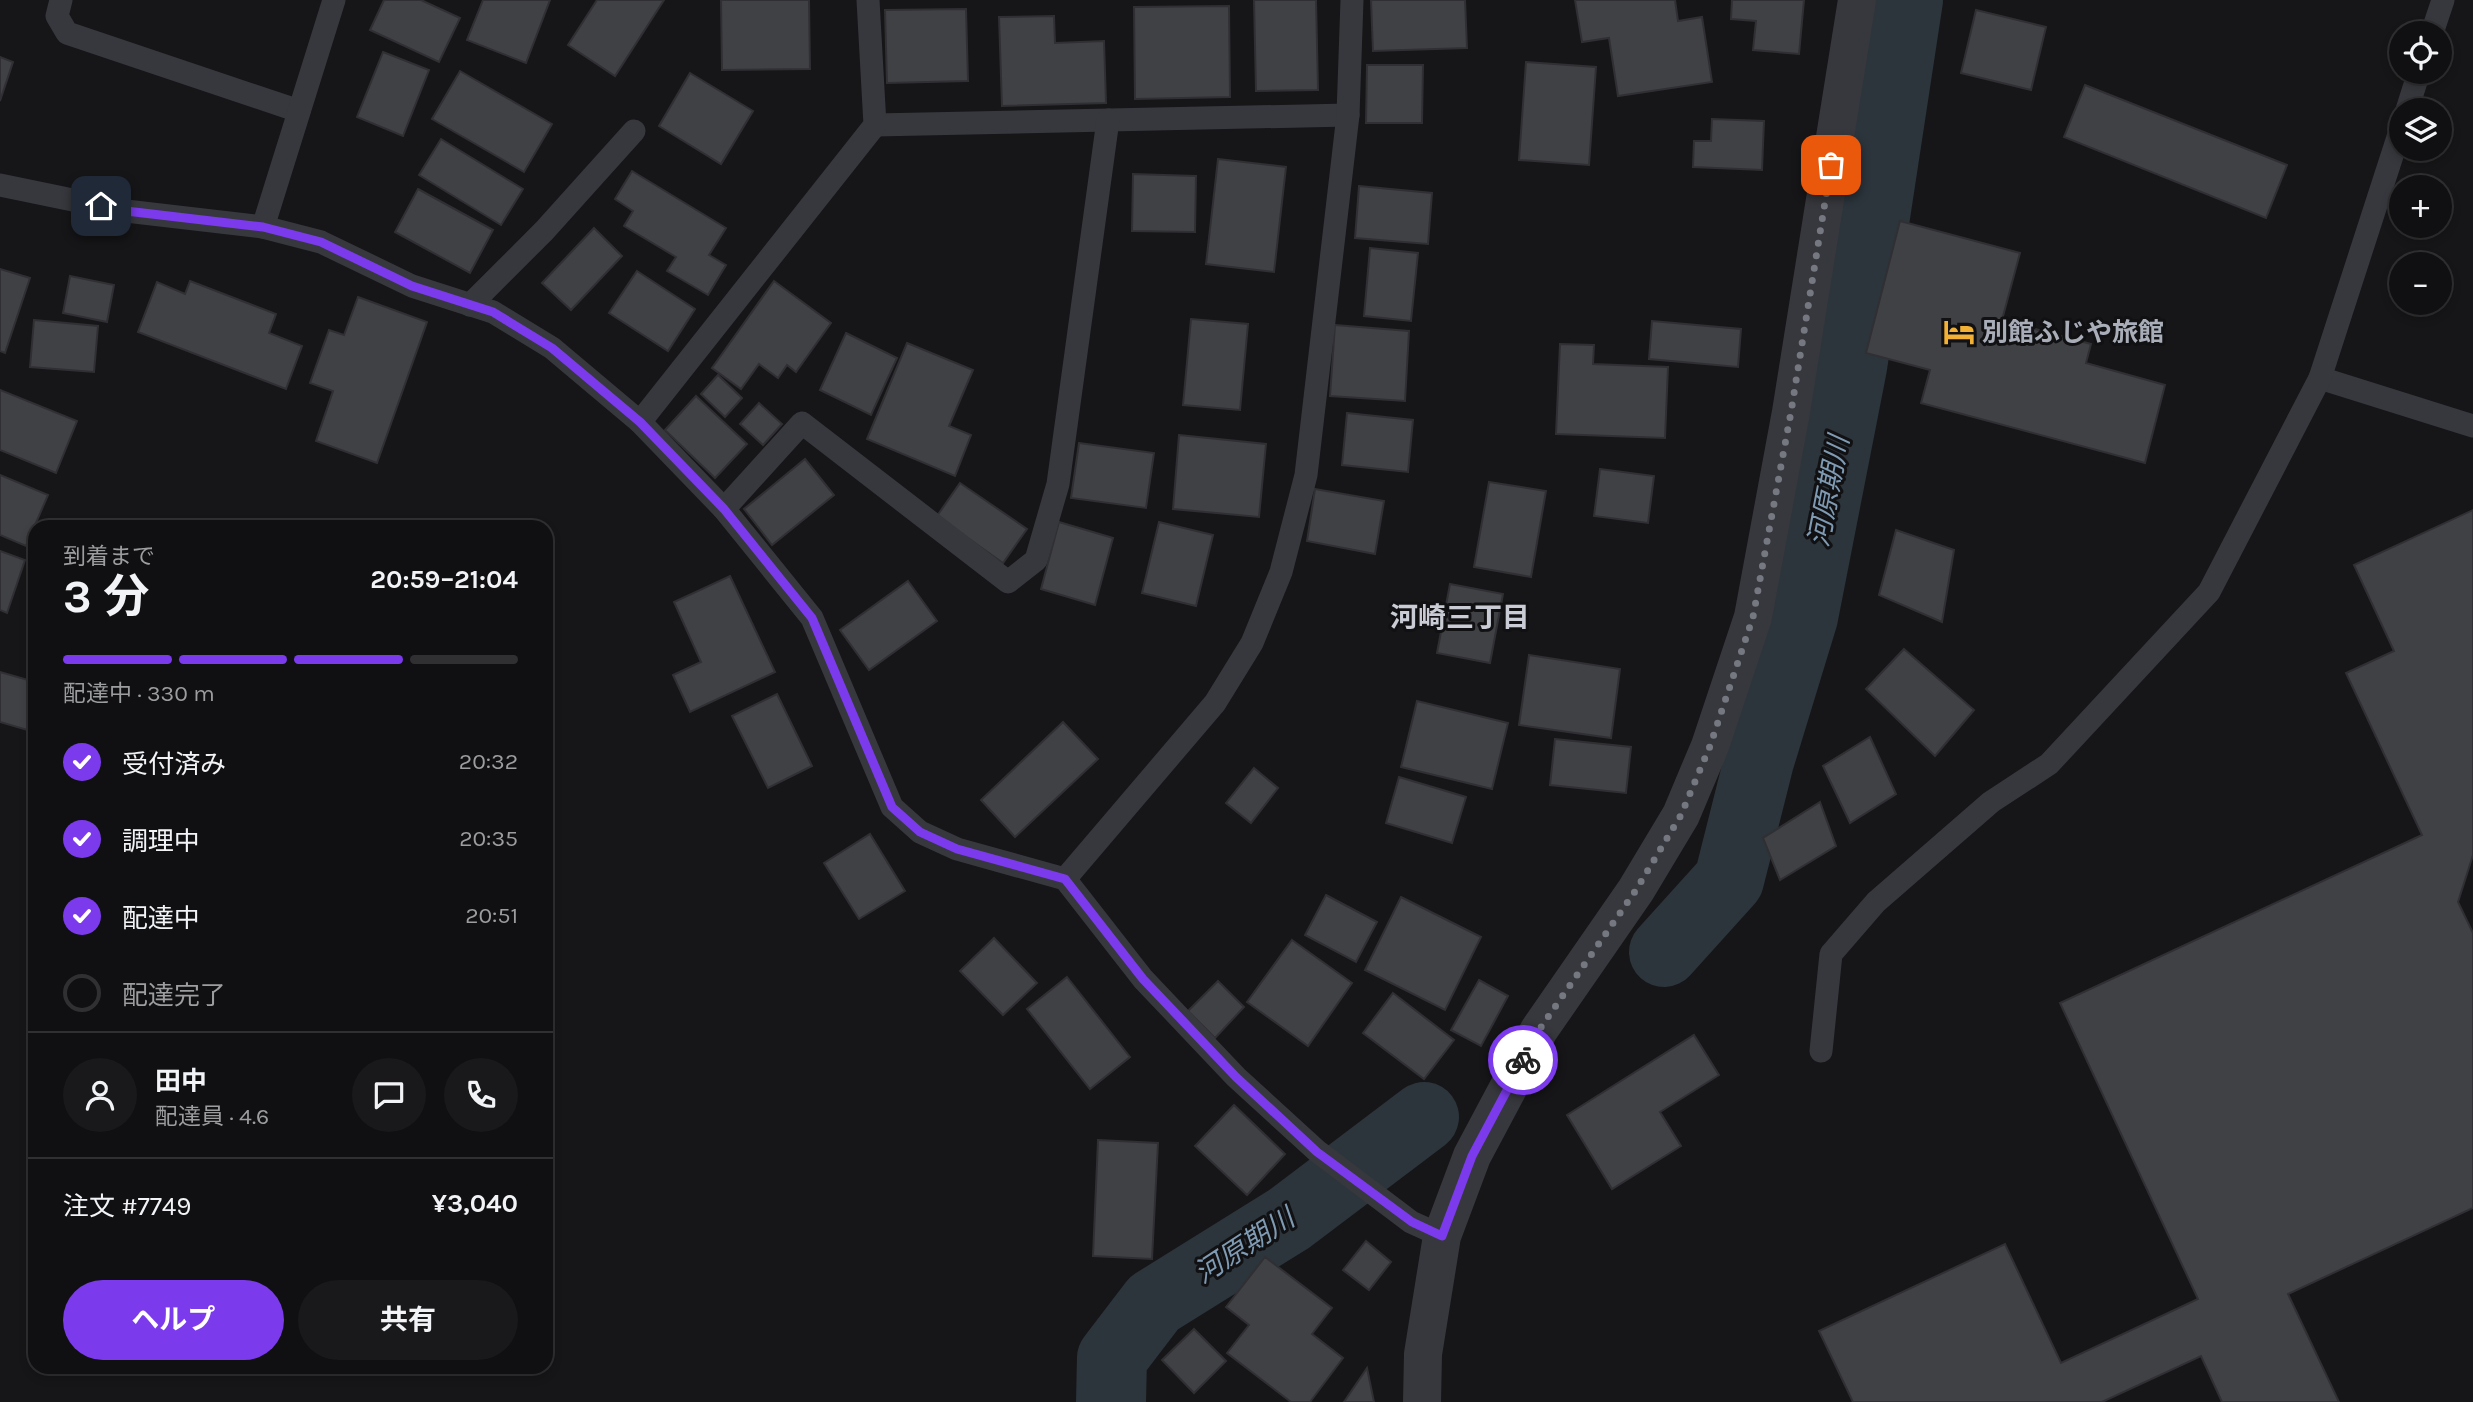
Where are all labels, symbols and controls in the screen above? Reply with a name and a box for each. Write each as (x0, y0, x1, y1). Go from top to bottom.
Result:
map controls (2389, 21, 2452, 315)
button: locate (2389, 21, 2452, 84)
button: layers (2389, 98, 2452, 161)
pin (1801, 135, 1861, 195)
icon: bag (1812, 146, 1850, 184)
button: + (2389, 175, 2452, 238)
pin (71, 176, 131, 236)
icon: home (82, 187, 120, 225)
button: − (2389, 252, 2452, 315)
hotel icon: 別館ふじや旅館 (1942, 315, 1976, 349)
place label: 別館ふじや旅館 (1982, 317, 2164, 348)
water label: 河原期川 (1802, 430, 1856, 549)
text: 到着まで (63, 543, 155, 570)
text: 20:59–21:04 (370, 564, 518, 595)
text: 3 分 (63, 570, 149, 624)
district label: 河崎三丁目 (1390, 601, 1530, 634)
text: 配達中 · 330 m (63, 680, 215, 707)
icon: check (63, 743, 101, 781)
text: 20:32 (459, 748, 518, 775)
text: 受付済み (122, 749, 226, 780)
icon: check (63, 820, 101, 858)
text: 20:35 (459, 825, 518, 852)
text: 調理中 (122, 826, 200, 857)
icon: check (63, 897, 101, 935)
text: 20:51 (465, 902, 518, 929)
text: 配達中 (122, 903, 200, 934)
text: 配達完了 (122, 980, 226, 1011)
courier (1488, 1025, 1558, 1095)
icon: bike (1504, 1041, 1542, 1079)
button: person (63, 1058, 137, 1132)
button: chat (352, 1058, 426, 1132)
button: phone (444, 1058, 518, 1132)
text: 田中 (155, 1066, 207, 1097)
text: 配達員 · 4.6 (155, 1103, 269, 1130)
text: ¥3,040 (432, 1188, 518, 1219)
text: 注文 #7749 (63, 1191, 191, 1222)
water label: 河原期川 (1188, 1199, 1303, 1290)
button: ヘルプ (63, 1280, 284, 1360)
button: 共有 (298, 1280, 518, 1360)

